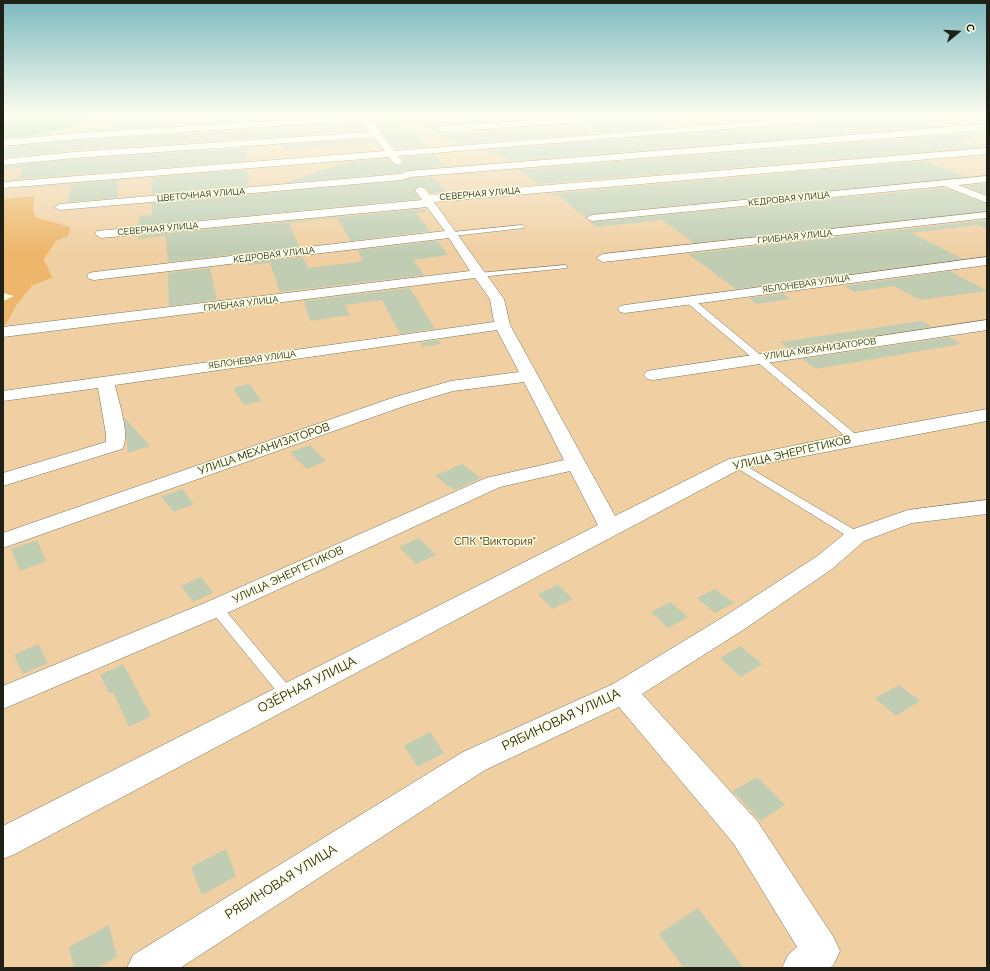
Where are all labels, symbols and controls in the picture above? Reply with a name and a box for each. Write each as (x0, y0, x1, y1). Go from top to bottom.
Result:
north arrow (938, 12, 978, 52)
text: С (963, 23, 977, 34)
street label: СЕВЕРНАЯ УЛИЦА (439, 185, 521, 203)
street label: ЦВЕТОЧНАЯ УЛИЦА (157, 186, 245, 204)
street label: КЕДРОВАЯ УЛИЦА (748, 189, 830, 209)
street label: СЕВЕРНАЯ УЛИЦА (117, 220, 199, 238)
street label: ГРИБНАЯ УЛИЦА (757, 228, 833, 246)
street label: КЕДРОВАЯ УЛИЦА (233, 245, 315, 265)
street label: ЯБЛОНЕВАЯ УЛИЦА (761, 272, 851, 296)
street label: ГРИБНАЯ УЛИЦА (203, 294, 279, 314)
street label: УЛИЦА МЕХАНИЗАТОРОВ (763, 336, 877, 362)
street label: ЯБЛОНЕВАЯ УЛИЦА (207, 348, 297, 372)
street label: УЛИЦА МЕХАНИЗАТОРОВ (196, 420, 332, 478)
street label: УЛИЦА ЭНЕРГЕТИКОВ (732, 433, 852, 473)
park label: СПК "Виктория" (454, 535, 536, 549)
street label: УЛИЦА ЭНЕРГЕТИКОВ (231, 544, 345, 606)
street label: ОЗЁРНАЯ УЛИЦА (255, 653, 359, 717)
street label: РЯБИНОВАЯ УЛИЦА (499, 686, 623, 754)
street label: РЯБИНОВАЯ УЛИЦА (222, 841, 340, 923)

